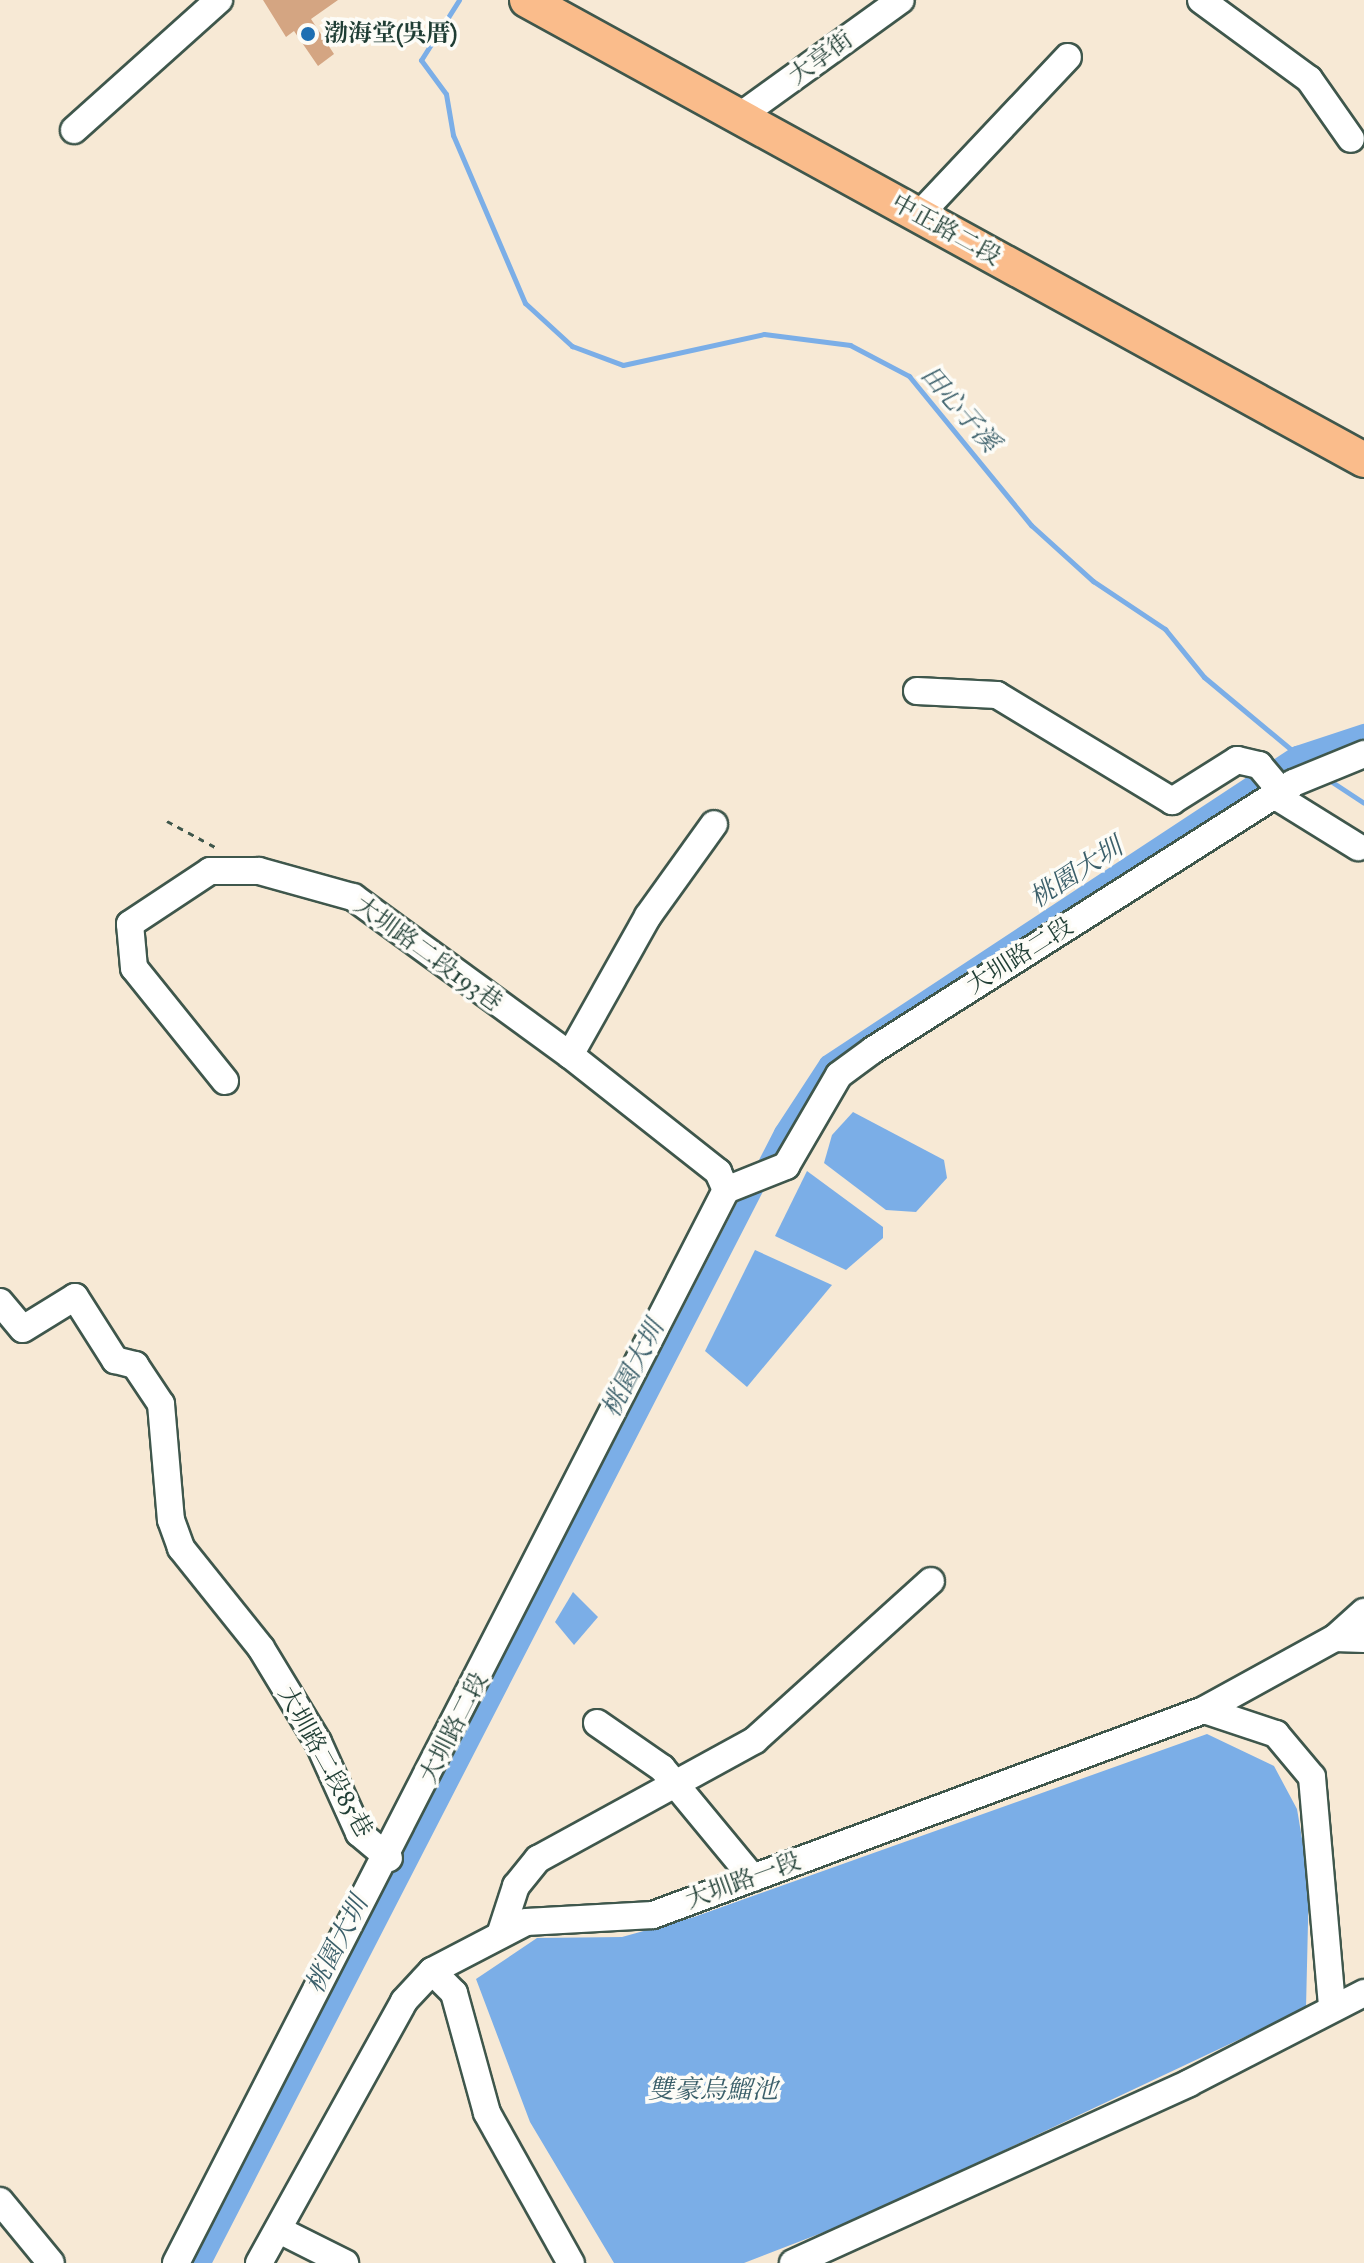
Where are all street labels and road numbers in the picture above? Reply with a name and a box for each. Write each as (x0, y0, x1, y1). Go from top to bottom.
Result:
street label: 大享街 (783, 25, 859, 91)
street label: 中正路二段 (887, 188, 1005, 272)
street label: 大圳路二段193巷 (348, 891, 508, 1017)
street label: 大圳路二段 (961, 912, 1079, 1000)
street label: 大圳路二段 (414, 1668, 494, 1788)
street label: 大圳路二段85巷 (272, 1682, 378, 1842)
street label: 大圳路一段 (682, 1847, 804, 1915)

